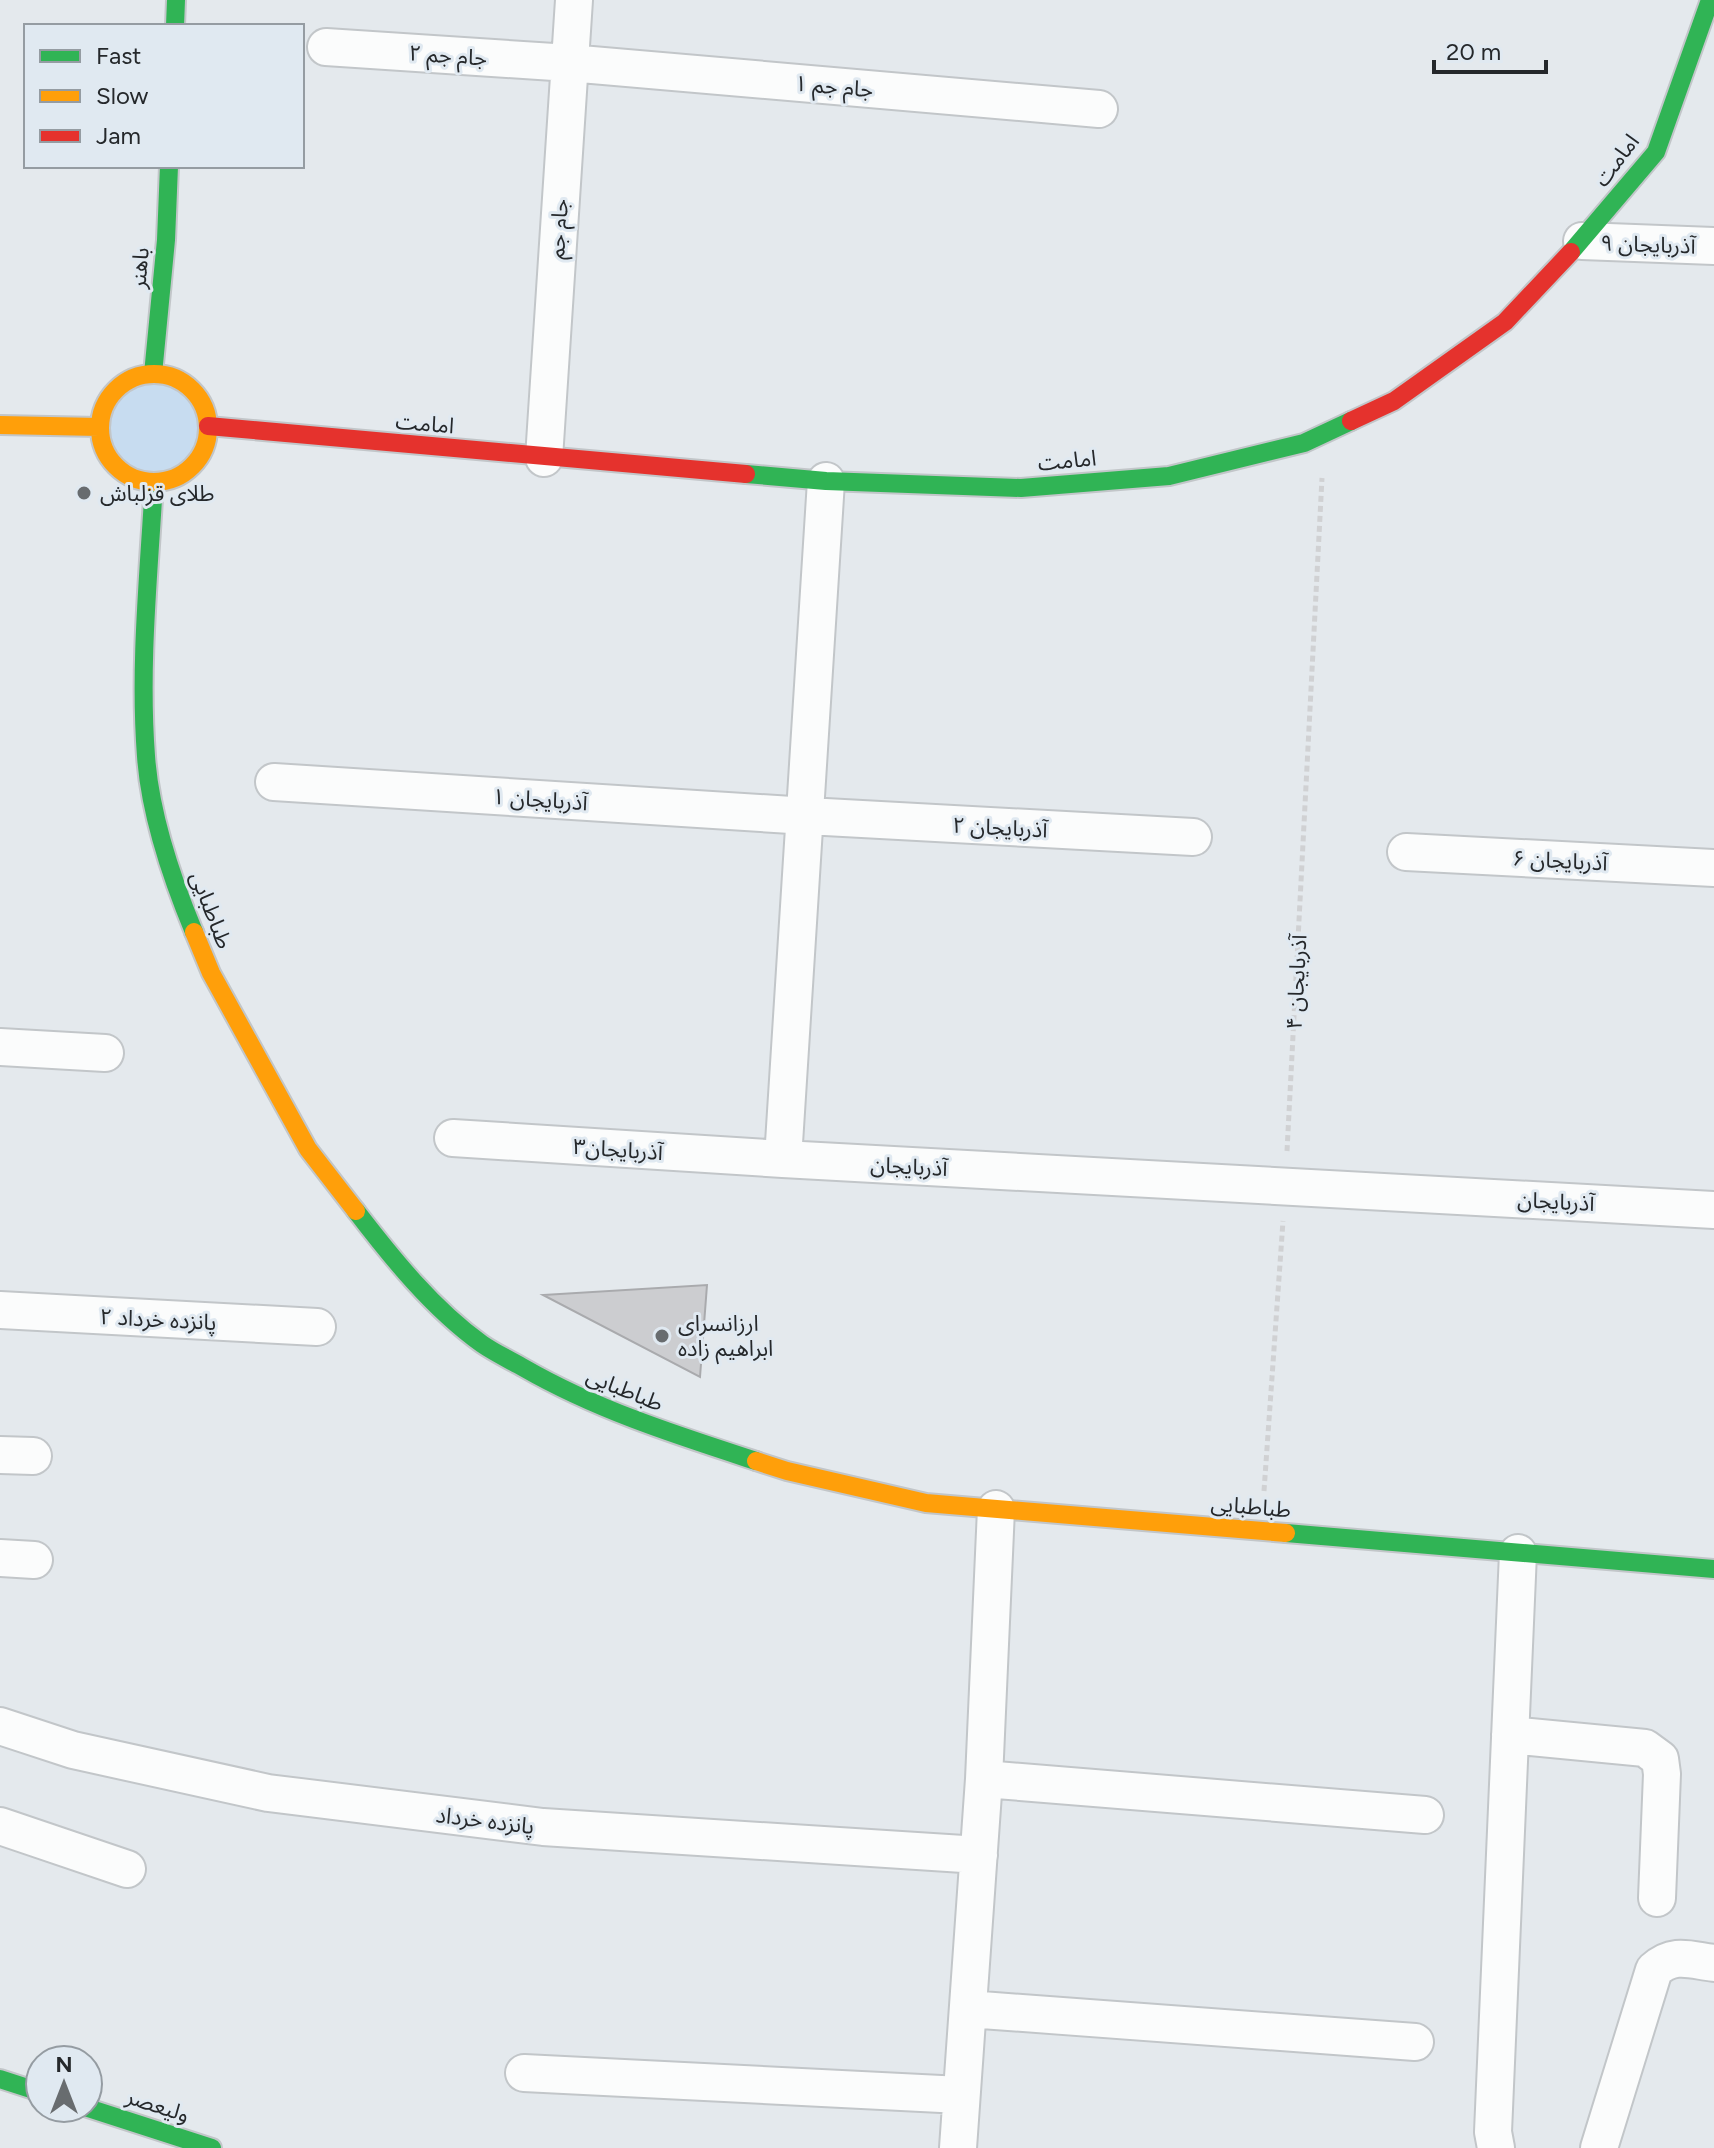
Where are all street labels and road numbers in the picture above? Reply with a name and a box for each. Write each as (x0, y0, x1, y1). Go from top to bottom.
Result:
street label: جام جم ۲ (408, 39, 488, 75)
street label: جام جم ۱ (793, 70, 874, 106)
street label: امامت (1588, 129, 1645, 192)
street label: جام جم (543, 198, 577, 260)
street label: آذربایجان ۹ (1600, 229, 1698, 260)
street label: باهنر (124, 246, 155, 291)
street label: امامت (394, 407, 455, 440)
street label: امامت (1037, 444, 1098, 477)
street label: آذربایجان ۱ (491, 783, 590, 816)
street label: آذربایجان ۲ (952, 812, 1050, 844)
street label: آذربایجان ۶ (1512, 845, 1610, 877)
street label: طباطبایی (185, 868, 239, 953)
street label: آذربایجان ۴ (1281, 932, 1313, 1030)
street label: آذربایجان۳ (572, 1133, 665, 1166)
street label: آذربایجان (870, 1151, 950, 1182)
street label: آذربایجان (1517, 1186, 1597, 1217)
street label: پانزده خرداد ۲ (99, 1303, 217, 1337)
street label: طباطبایی (582, 1362, 667, 1417)
street label: طباطبایی (1210, 1490, 1292, 1523)
street label: پانزده خرداد (434, 1801, 536, 1841)
street label: ولیعصر (122, 2082, 193, 2128)

